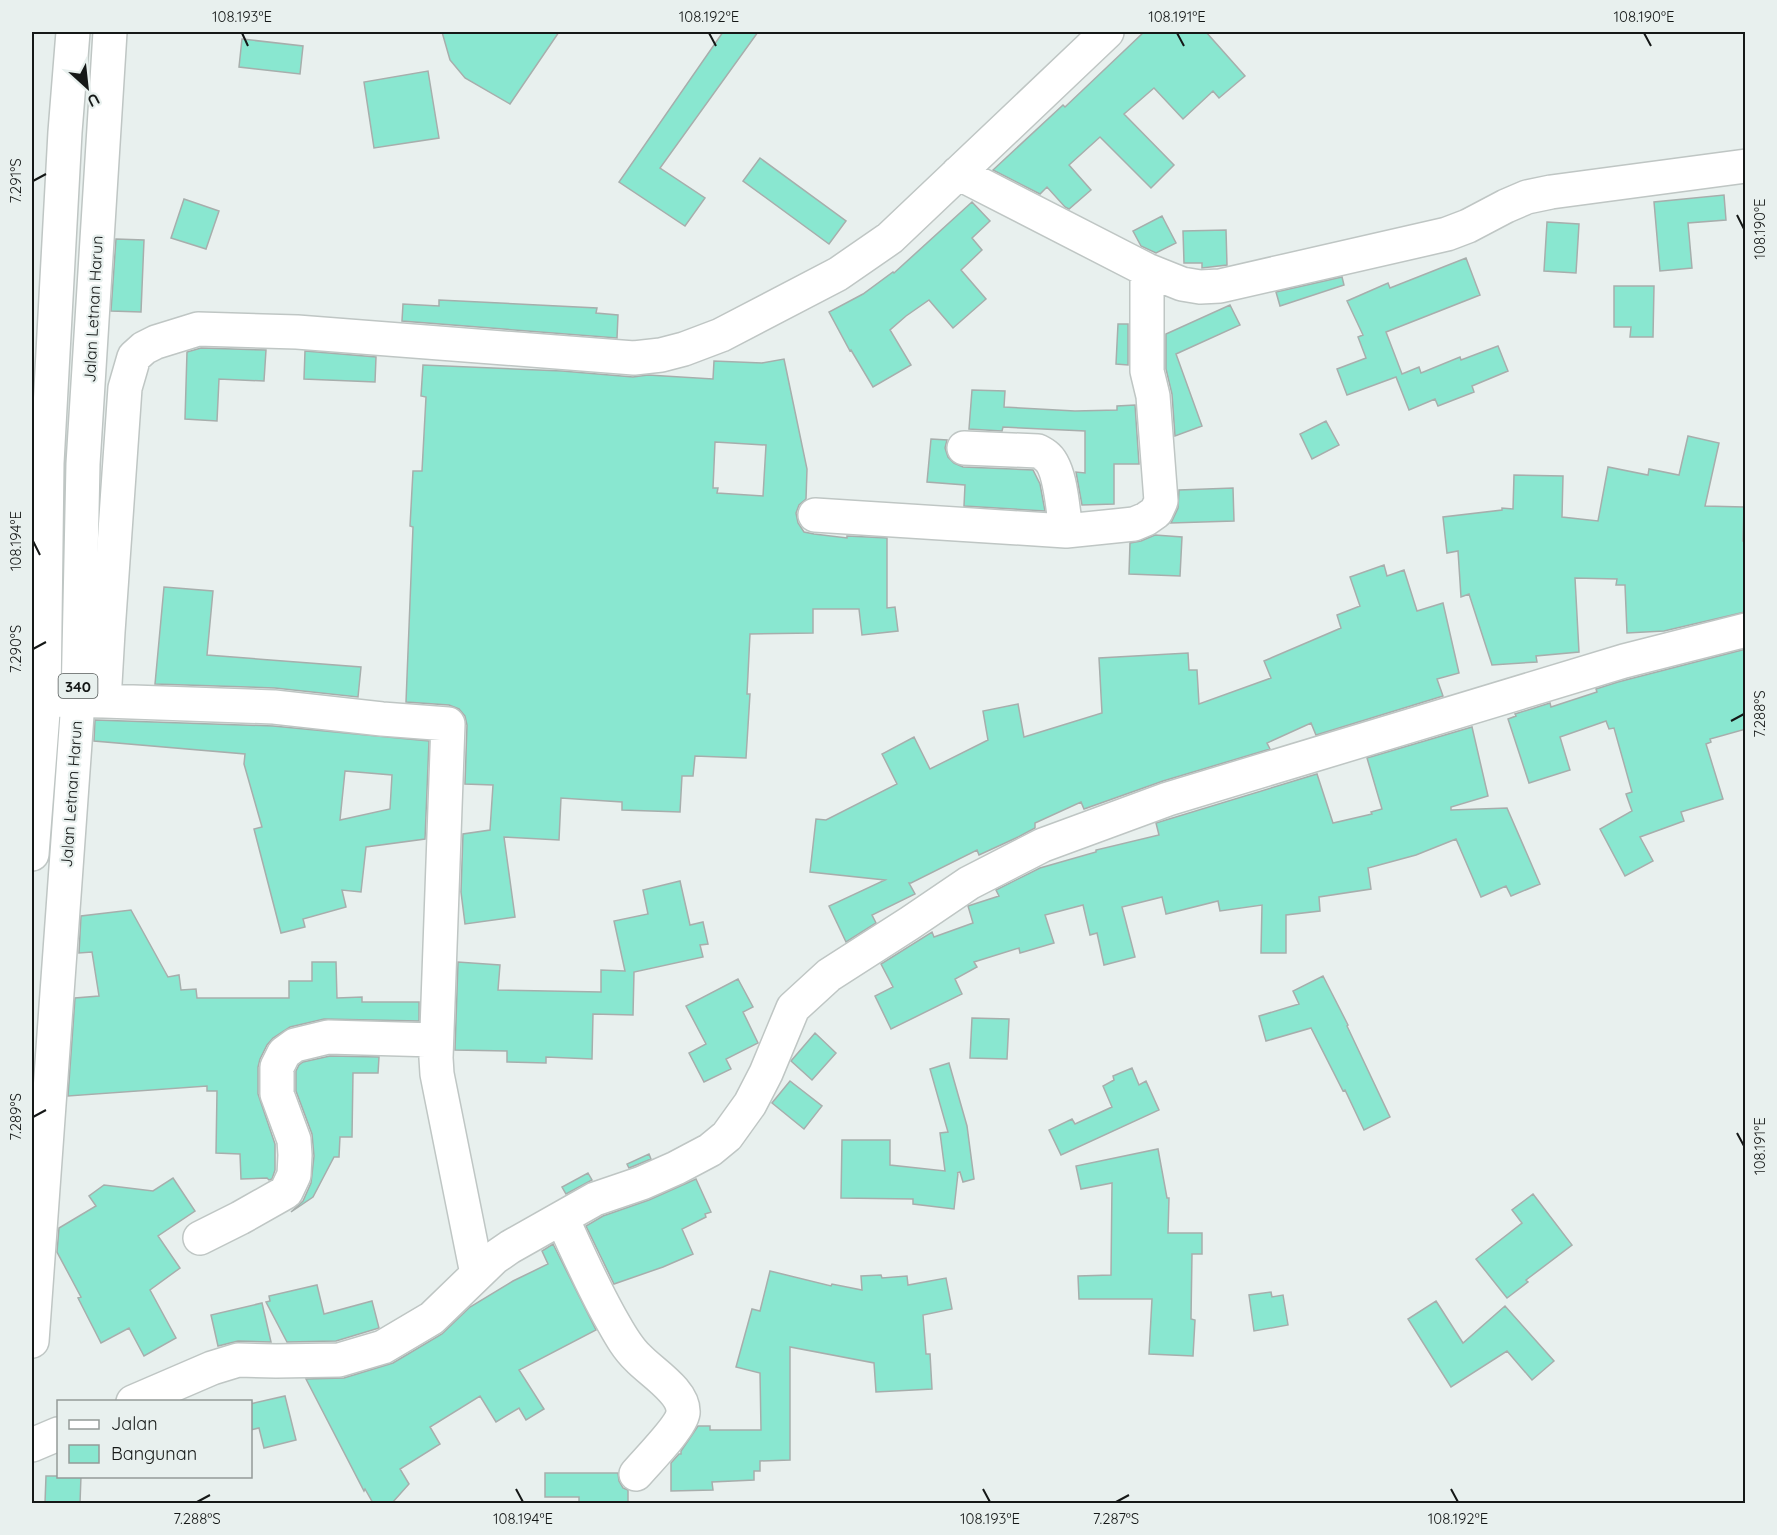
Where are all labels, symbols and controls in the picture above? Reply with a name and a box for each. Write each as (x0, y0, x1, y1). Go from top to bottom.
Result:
text: 108.193°E (212, 7, 272, 26)
text: 108.192°E (679, 7, 739, 26)
text: 108.191°E (1148, 7, 1206, 26)
text: 108.190°E (1614, 7, 1675, 26)
north arrow (57, 57, 117, 117)
text: U (84, 89, 103, 112)
text: 7.291°S (6, 158, 25, 204)
text: 108.190°E (1750, 199, 1769, 260)
street label: Jalan Letnan Harun (79, 235, 107, 383)
text: 108.194°E (6, 511, 25, 571)
text: 7.290°S (6, 625, 25, 673)
road number: 340 (58, 674, 98, 698)
text: 7.288°S (1750, 690, 1769, 738)
street label: Jalan Letnan Harun (56, 720, 86, 868)
text: 7.289°S (6, 1093, 25, 1141)
text: 108.191°E (1750, 1117, 1769, 1175)
legend (57, 1400, 252, 1478)
text: Jalan (111, 1412, 158, 1435)
text: Bangunan (111, 1442, 197, 1465)
text: 7.288°S (173, 1509, 221, 1528)
text: 108.194°E (493, 1509, 553, 1528)
text: 108.193°E (960, 1509, 1020, 1528)
text: 7.287°S (1093, 1509, 1139, 1528)
text: 108.192°E (1428, 1509, 1488, 1528)

